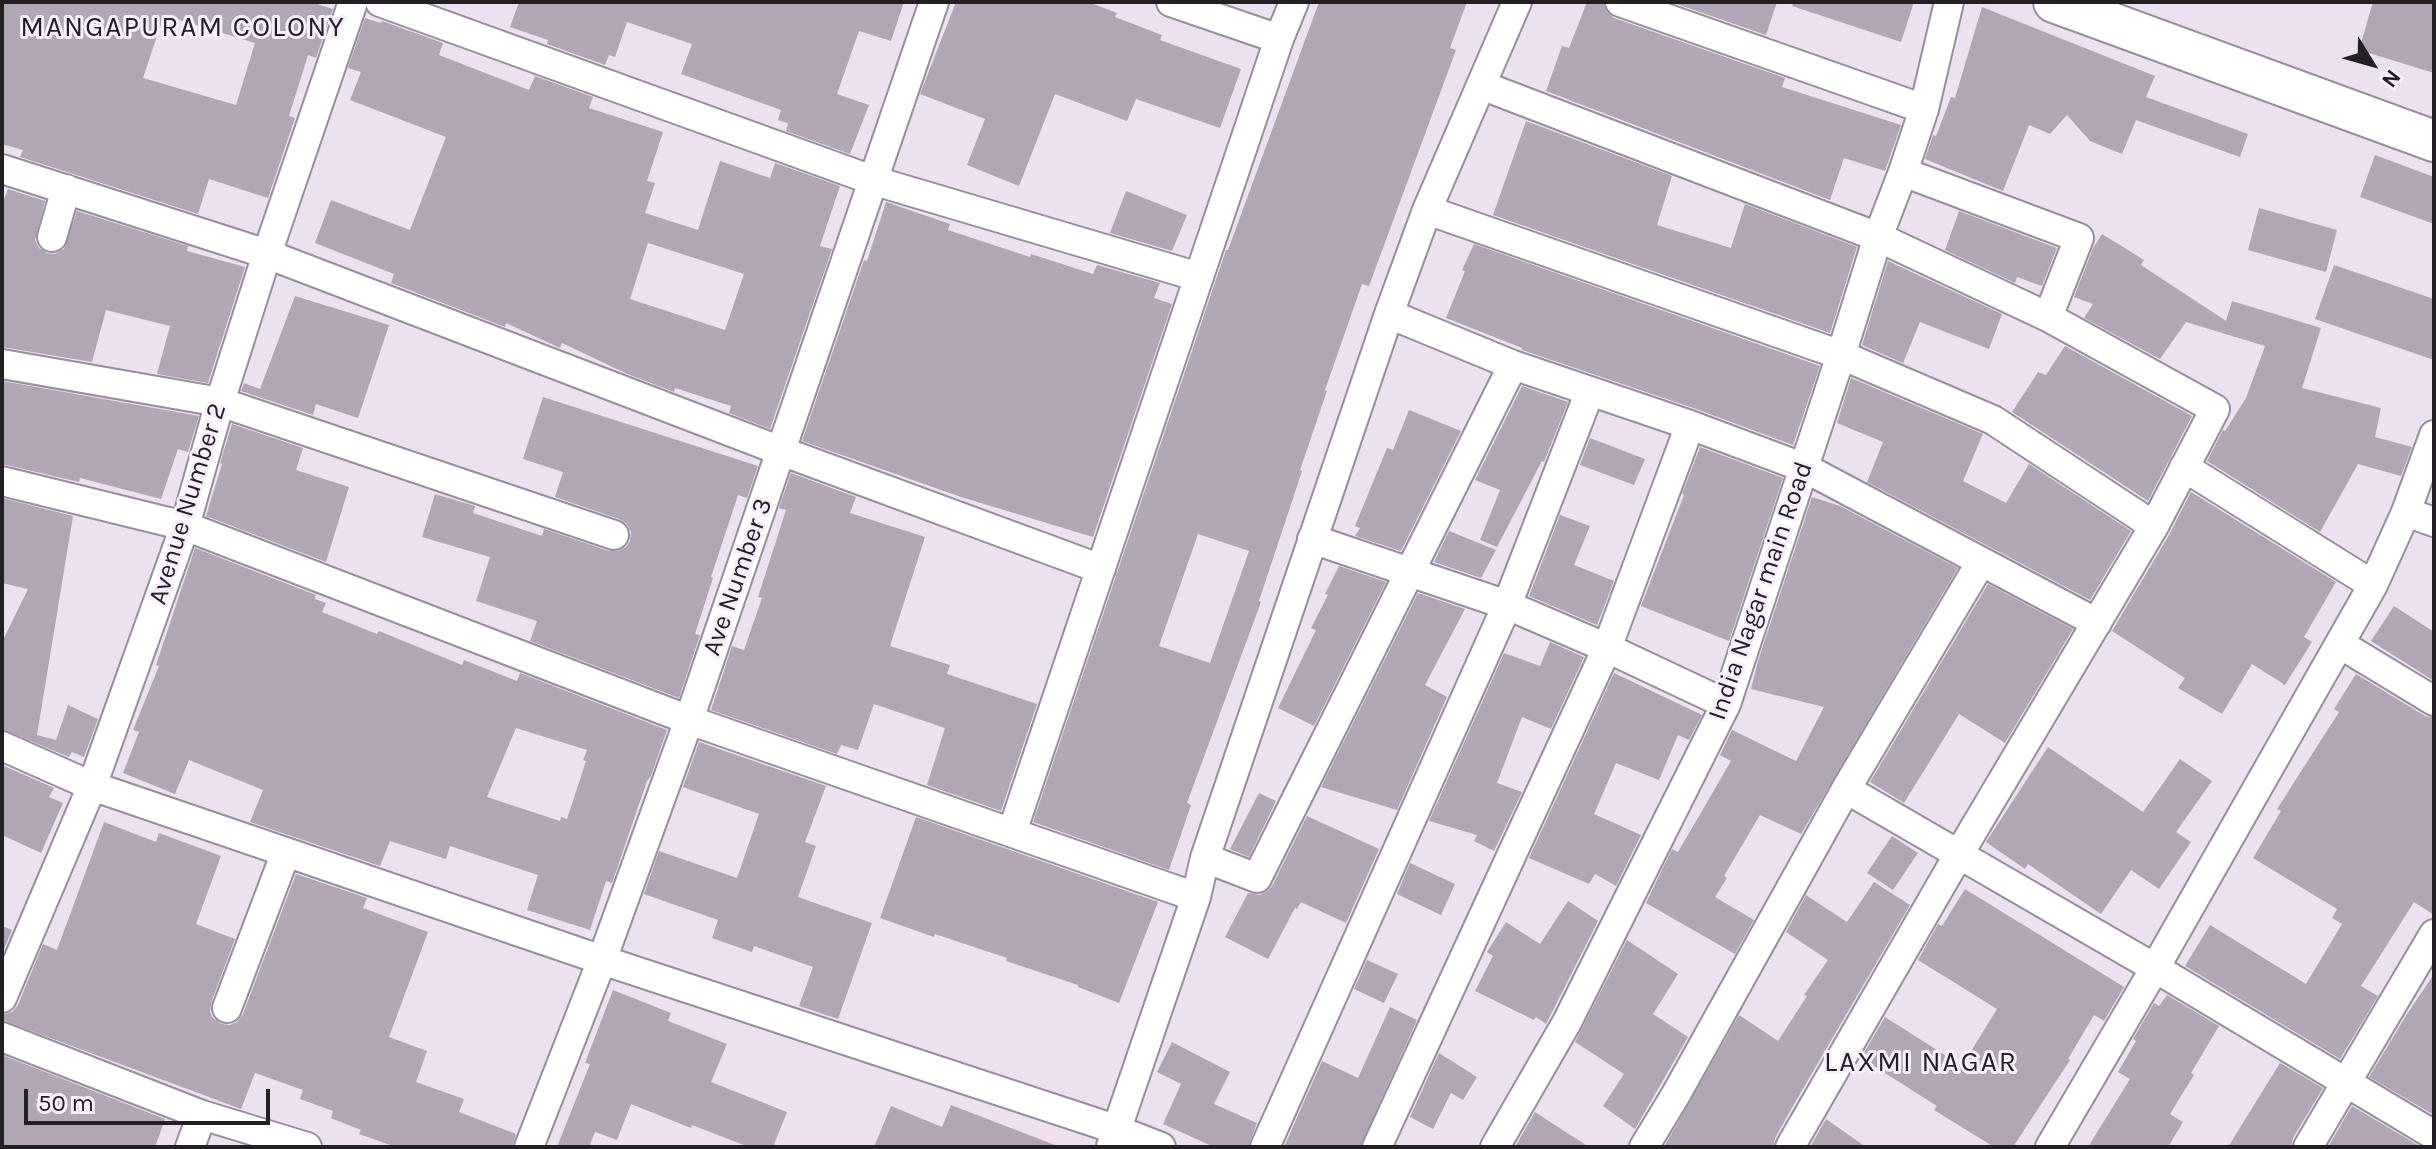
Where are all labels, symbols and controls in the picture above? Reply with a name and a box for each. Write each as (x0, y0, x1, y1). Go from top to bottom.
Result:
district label: MANGAPURAM COLONY (20, 11, 346, 45)
north arrow (2332, 24, 2412, 104)
text: N (2376, 64, 2406, 93)
street label: Avenue Number 2 (143, 400, 233, 608)
street label: India Nagar main Road (1702, 458, 1820, 724)
street label: Ave Number 3 (696, 494, 780, 660)
district label: LAXMI NAGAR (1824, 1046, 2018, 1080)
scale bar (28, 1073, 274, 1123)
text: 50 m (38, 1089, 94, 1117)

